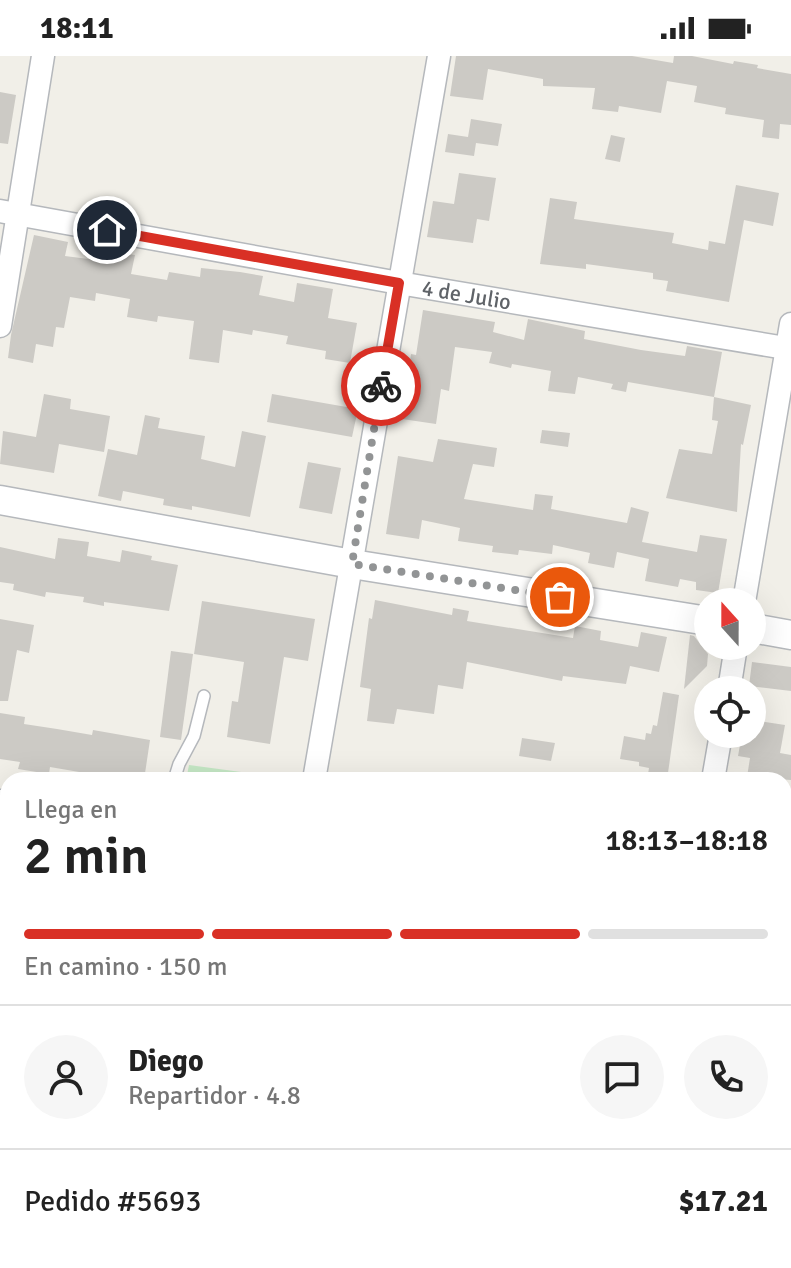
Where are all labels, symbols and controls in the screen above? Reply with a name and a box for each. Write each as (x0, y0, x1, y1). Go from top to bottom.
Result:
text: 18:11 (40, 10, 114, 47)
pin (73, 196, 141, 264)
icon: home (85, 208, 129, 252)
street label: 4 de Julio (420, 274, 513, 315)
courier (341, 346, 421, 426)
icon: bike (359, 364, 403, 408)
pin (526, 563, 594, 631)
icon: bag (538, 575, 582, 619)
north arrow (694, 588, 766, 660)
map controls (694, 588, 766, 748)
button: locate (694, 676, 766, 748)
text: Llega en (24, 794, 118, 826)
text: 18:13–18:18 (605, 822, 768, 859)
text: 2 min (24, 824, 149, 888)
text: En camino · 150 m (24, 951, 227, 983)
button: person (24, 1035, 108, 1119)
button: chat (580, 1035, 664, 1119)
button: phone (684, 1035, 768, 1119)
text: Diego (128, 1043, 204, 1080)
text: Repartidor · 4.8 (128, 1080, 301, 1112)
text: Pedido #5693 (24, 1183, 201, 1220)
text: $17.21 (678, 1183, 768, 1220)

